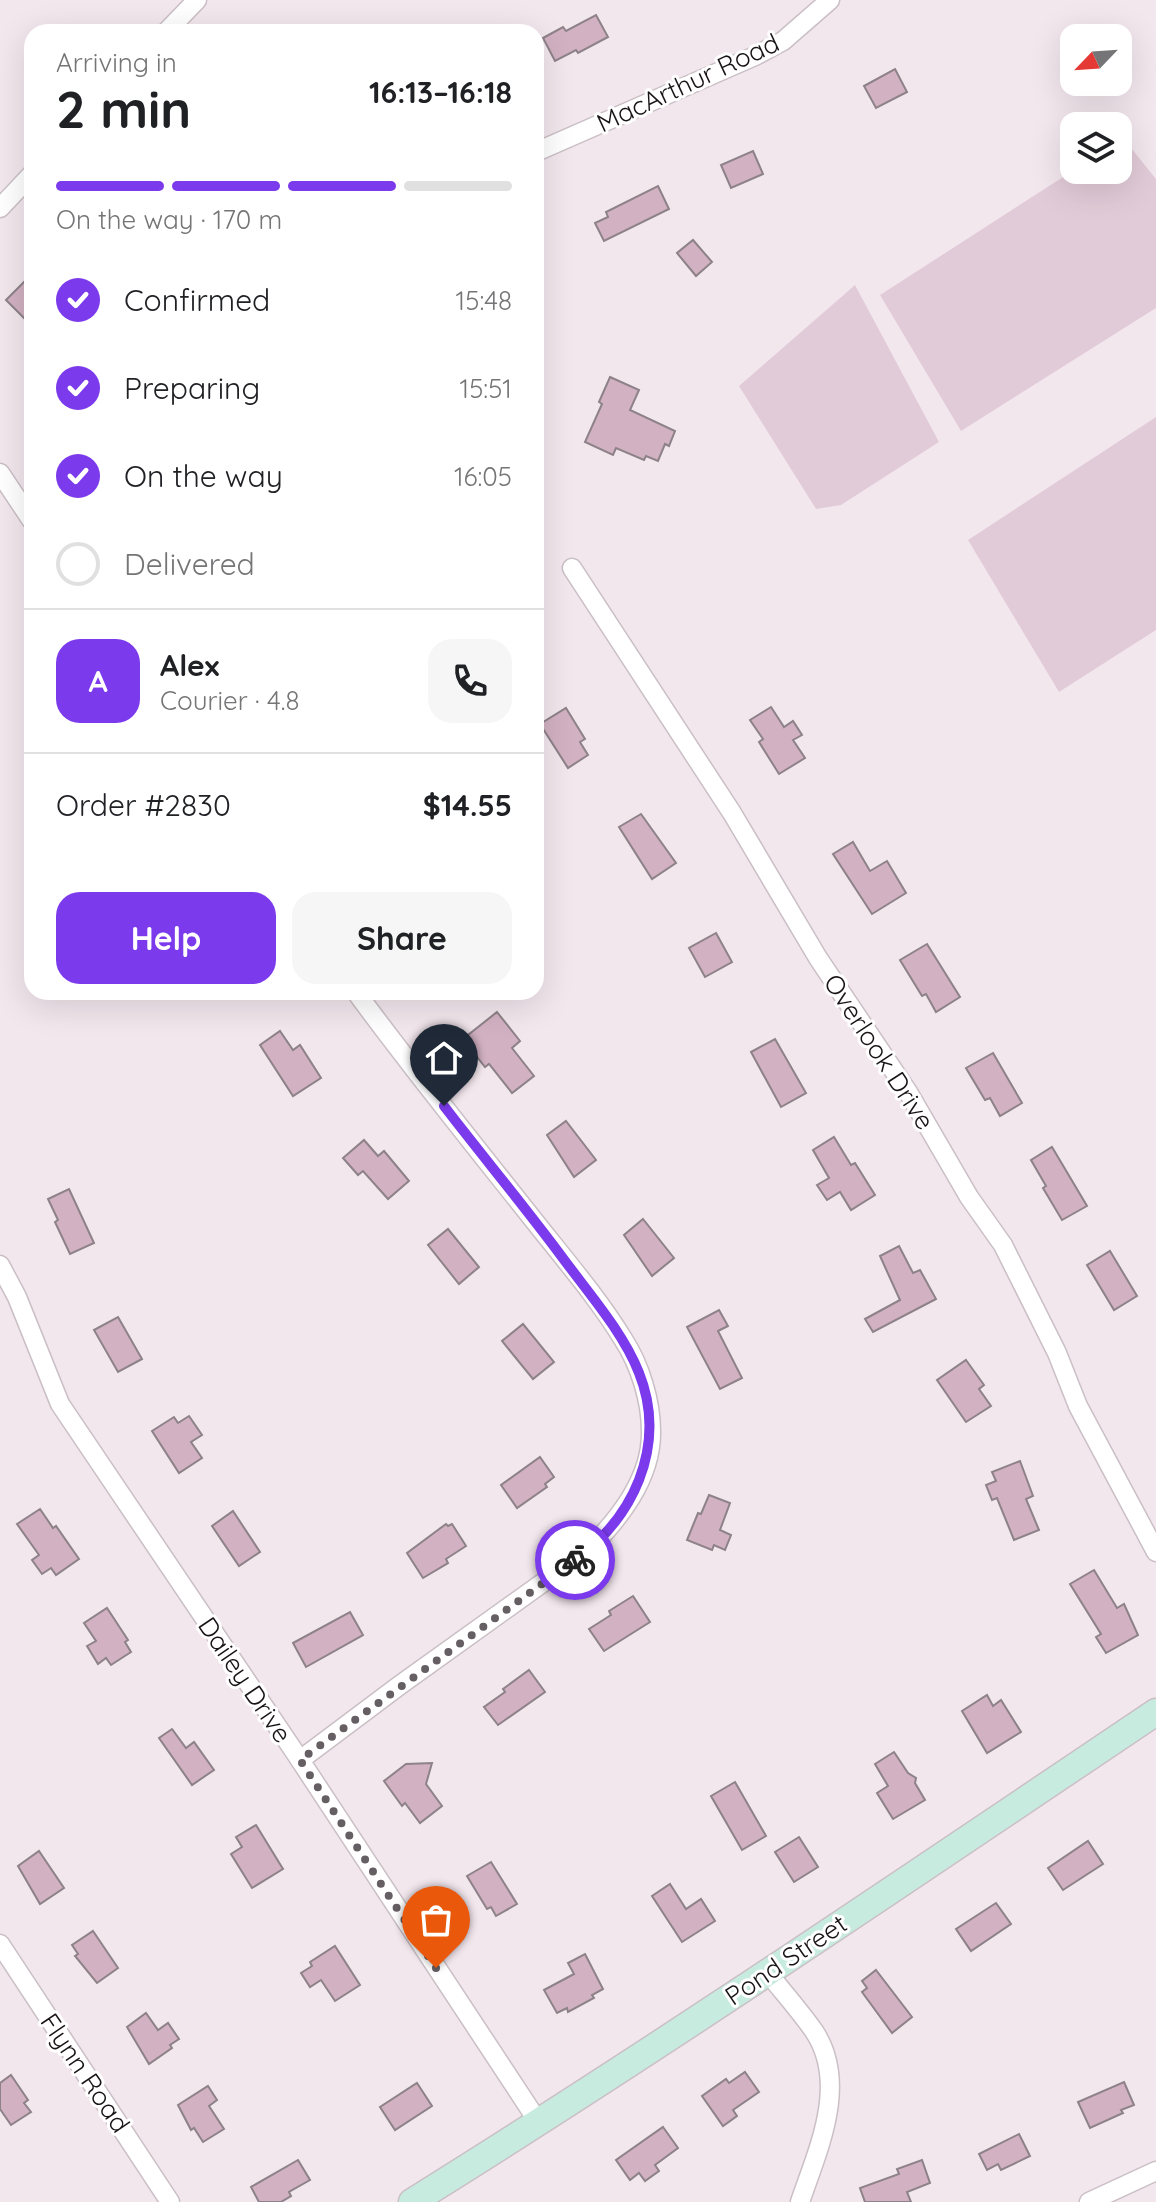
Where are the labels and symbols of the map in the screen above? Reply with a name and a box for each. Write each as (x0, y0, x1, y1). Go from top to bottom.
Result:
north arrow (1060, 24, 1132, 96)
street label: MacArthur Road (591, 26, 784, 139)
street label: Overlook Drive (817, 968, 942, 1136)
pin (410, 1024, 478, 1106)
courier (535, 1520, 615, 1600)
street label: Dailey Drive (191, 1610, 300, 1749)
pin (402, 1886, 470, 1968)
street label: Pond Street (719, 1907, 853, 2012)
street label: Flynn Road (34, 2007, 137, 2139)

